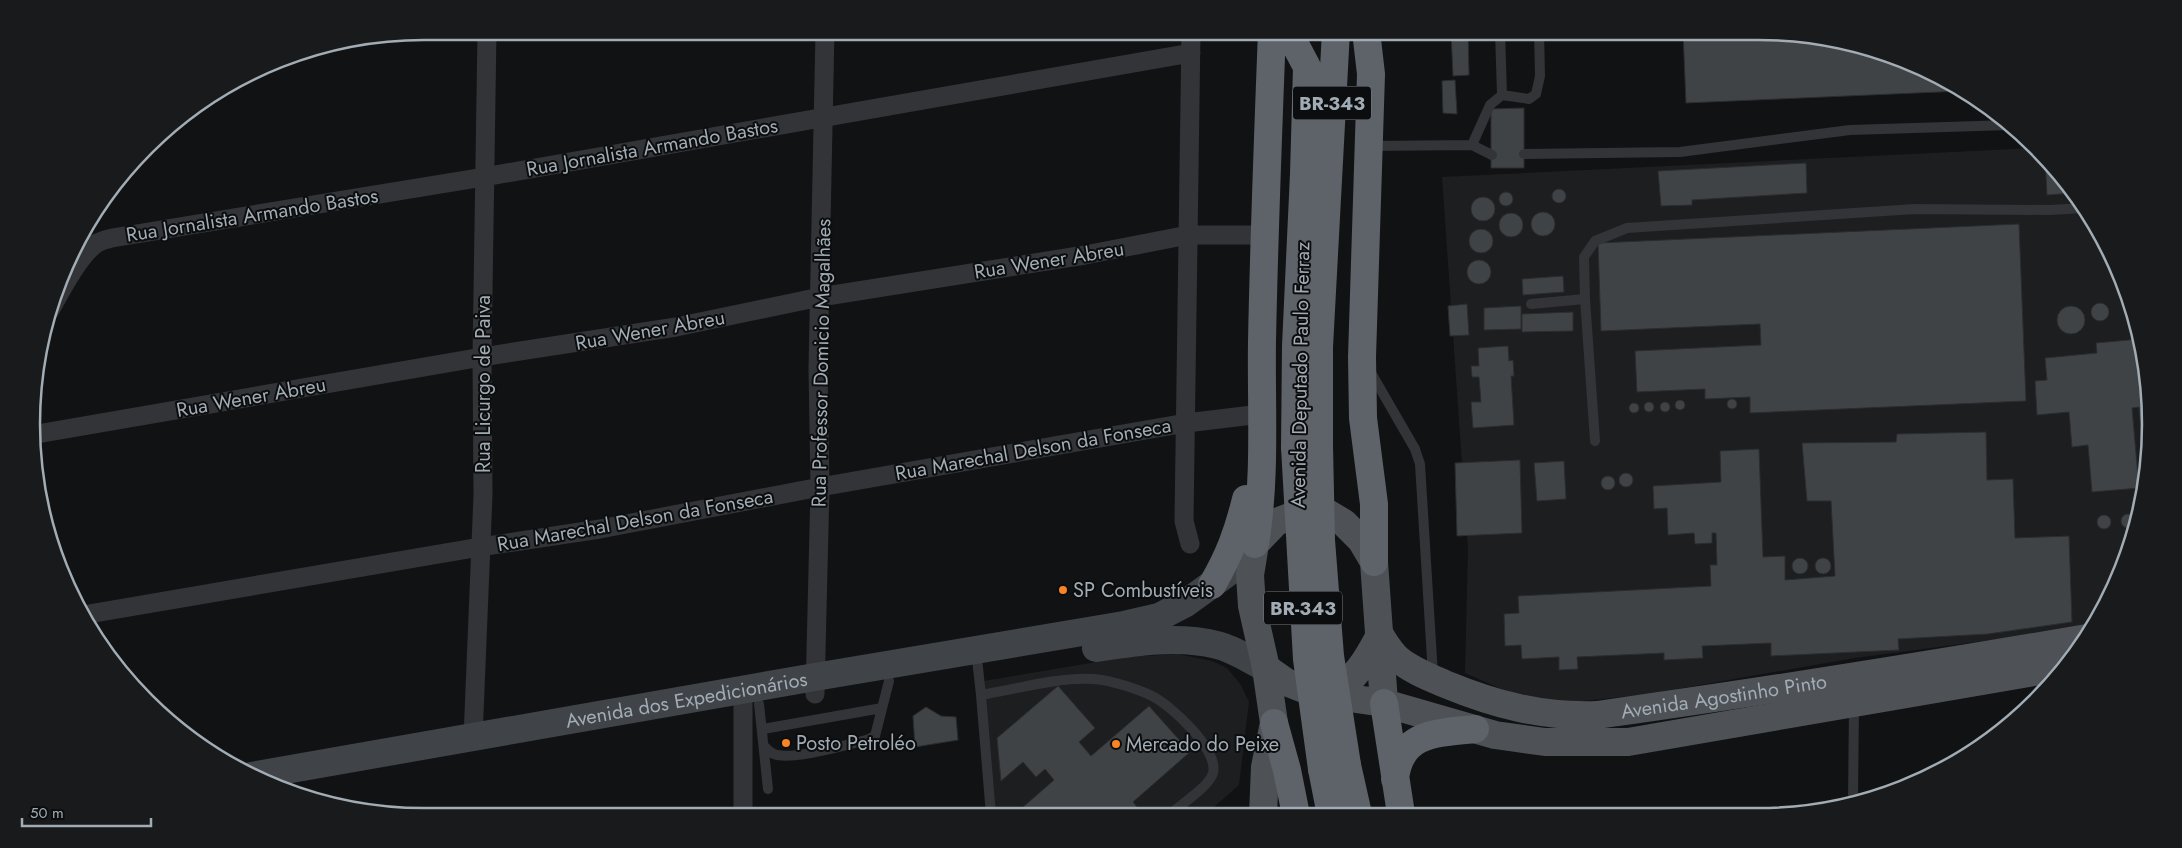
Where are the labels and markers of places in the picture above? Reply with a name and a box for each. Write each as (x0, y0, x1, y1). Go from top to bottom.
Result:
place label: SP Combustíveis (1073, 576, 1213, 605)
marker: SP Combustíveis (1057, 584, 1069, 596)
place label: Posto Petroléo (796, 729, 916, 758)
place label: Mercado do Peixe (1126, 730, 1279, 759)
marker: Posto Petroléo (780, 737, 792, 749)
marker: Mercado do Peixe (1110, 738, 1122, 750)

